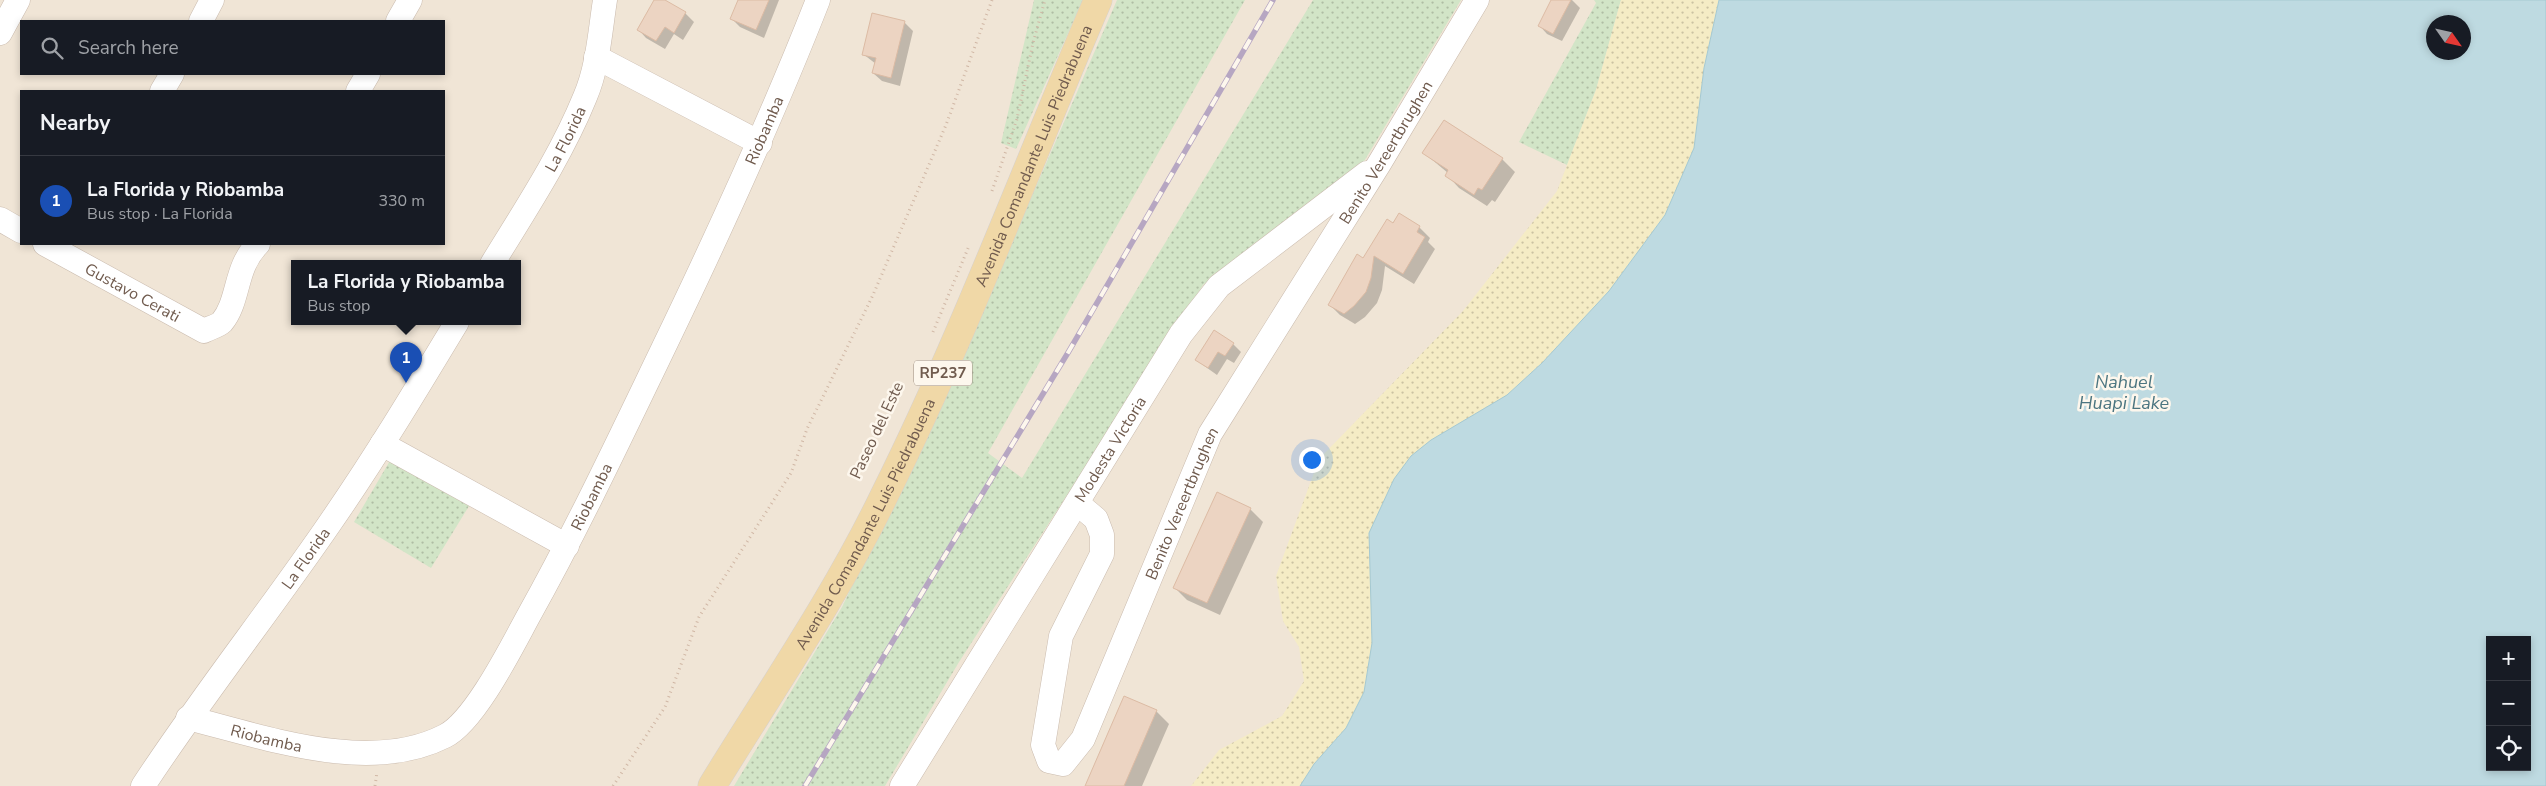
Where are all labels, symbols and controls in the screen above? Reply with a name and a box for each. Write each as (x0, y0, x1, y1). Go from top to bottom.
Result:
north arrow (2426, 15, 2471, 60)
search box (20, 20, 445, 75)
street label: Avenida Comandante Luis Piedrabuena (970, 22, 1098, 290)
icon: search (38, 34, 66, 62)
text: Search here (78, 35, 179, 61)
street label: Benito Vereertbrughen (1334, 77, 1438, 228)
street label: Riobamba (740, 93, 789, 168)
street label: La Florida (540, 103, 592, 176)
text: Nearby (40, 109, 110, 137)
text: La Florida y Riobamba (87, 177, 284, 203)
text: 1 (51, 190, 61, 212)
text: 330 m (378, 190, 425, 212)
text: Bus stop · La Florida (87, 203, 233, 225)
street label: Gustavo Cerati (81, 258, 184, 328)
popup (291, 260, 521, 325)
text: La Florida y Riobamba (307, 269, 505, 295)
text: Bus stop (307, 295, 370, 317)
pin: 1 (390, 342, 422, 383)
road number: RP237 (914, 360, 972, 386)
water label: Nahuel Huapi Lake (2079, 370, 2170, 415)
street label: Paseo del Este (845, 378, 909, 483)
street label: Modesta Victoria (1070, 392, 1152, 507)
street label: Avenida Comandante Luis Piedrabuena (790, 395, 941, 654)
street label: Benito Vereertbrughen (1140, 423, 1224, 583)
your location (1299, 447, 1325, 473)
street label: Riobamba (566, 460, 618, 534)
street label: La Florida (277, 523, 336, 594)
map controls (2486, 636, 2531, 771)
button: + (2486, 636, 2531, 681)
button: − (2486, 681, 2531, 726)
street label: Riobamba (228, 720, 304, 758)
button: locate (2486, 726, 2531, 771)

